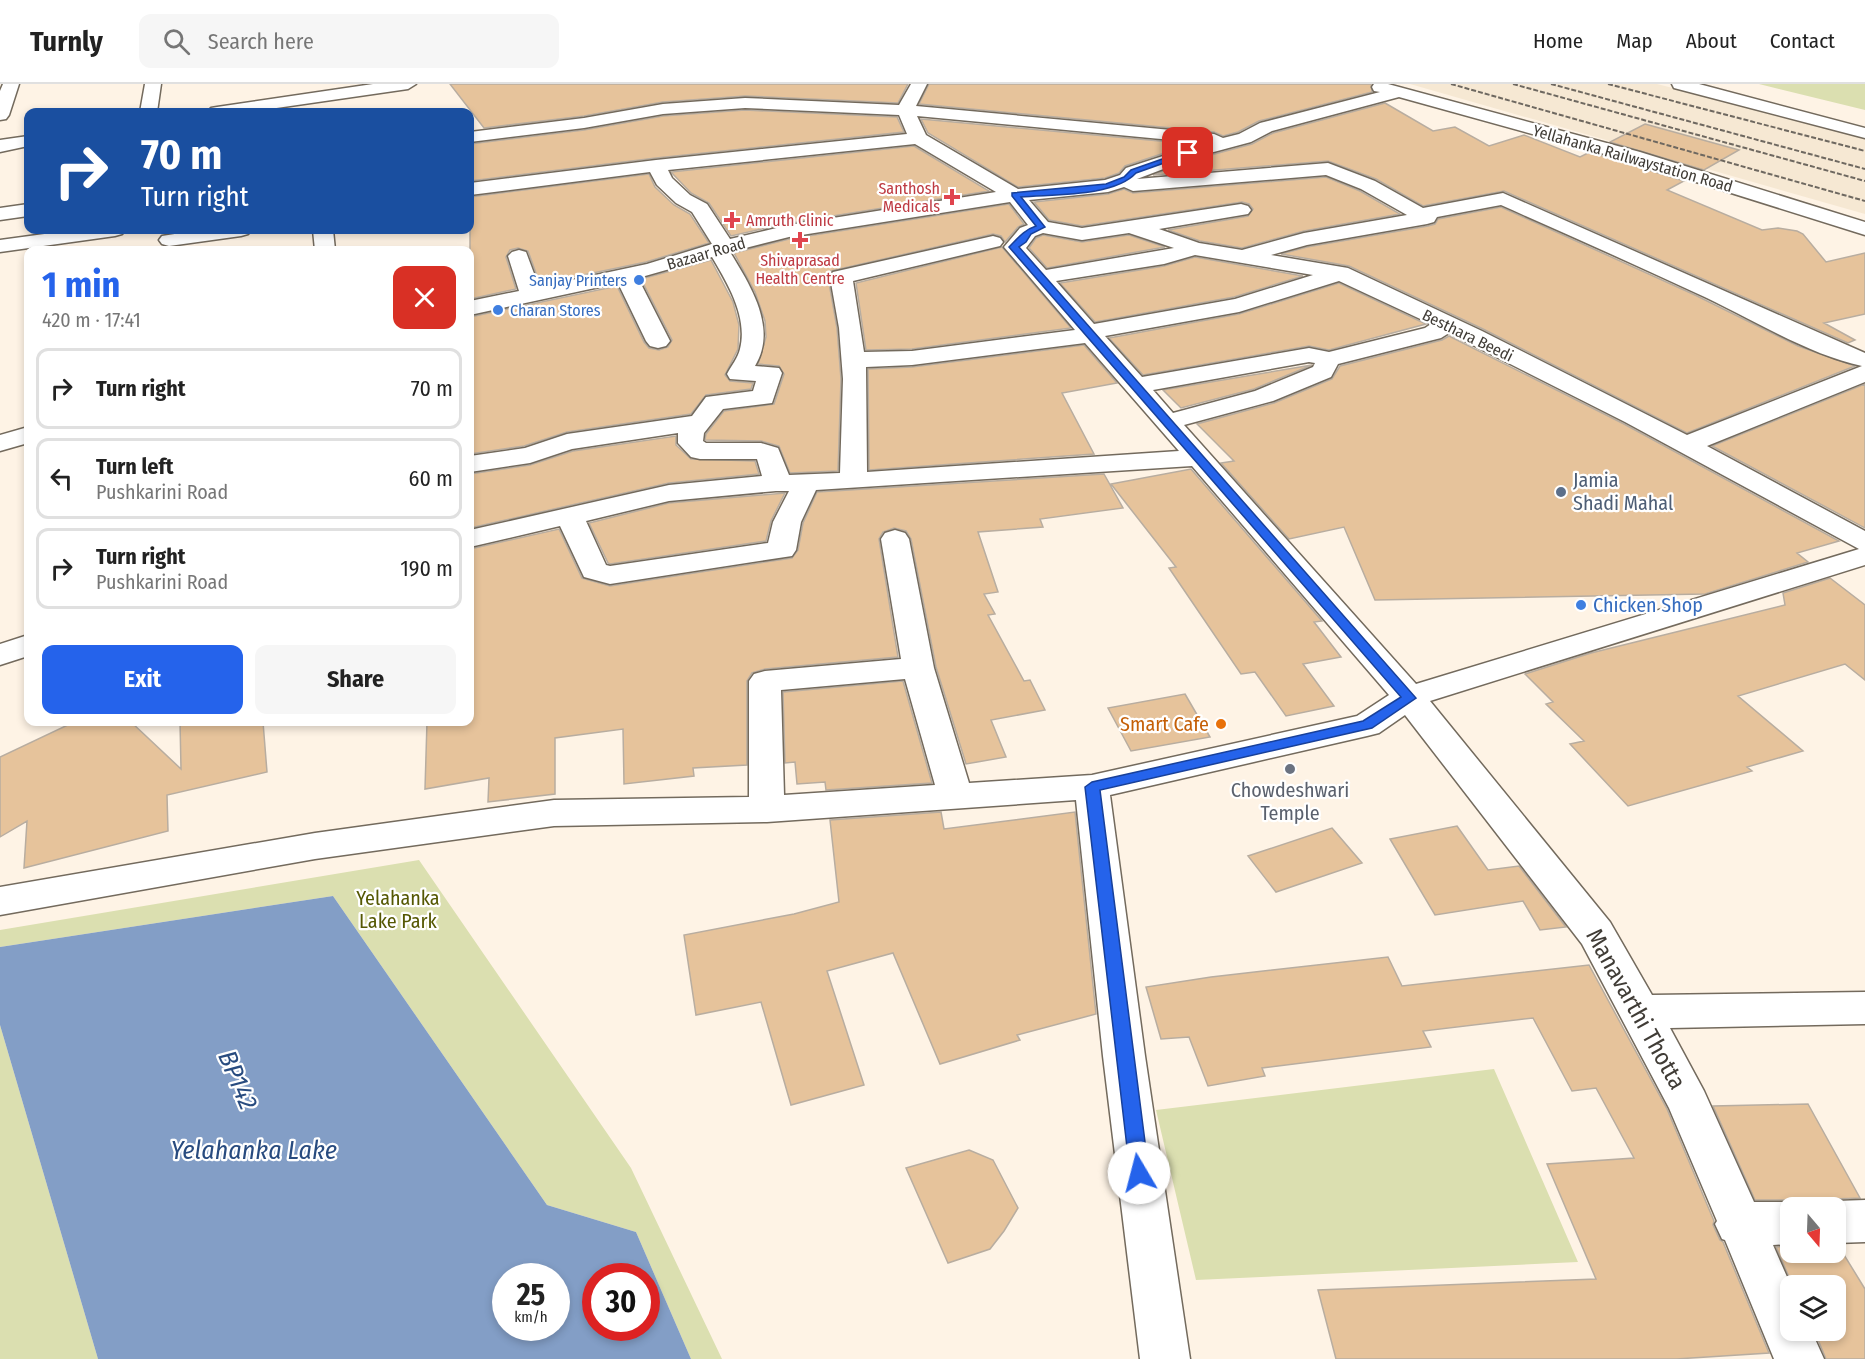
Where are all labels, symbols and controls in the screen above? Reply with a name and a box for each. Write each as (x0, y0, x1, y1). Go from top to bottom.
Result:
search box (139, 14, 559, 68)
text: Turnly (30, 25, 103, 58)
icon: search (160, 25, 193, 58)
text: Search here (208, 28, 314, 55)
text: Home (1533, 28, 1583, 54)
text: Map (1616, 28, 1653, 54)
text: About (1686, 28, 1737, 54)
text: Contact (1770, 28, 1835, 54)
street label: Yellahanka Railwaystation Road (1531, 121, 1735, 196)
pin (1162, 127, 1213, 178)
text: 70 m (141, 130, 222, 180)
icon: right (42, 132, 120, 210)
icon: arrive (1171, 136, 1204, 169)
place label: Santhosh Medicals (878, 179, 940, 216)
text: Turn right (141, 181, 249, 213)
marker: Santhosh Medicals (945, 190, 959, 204)
marker: Amruth Clinic (723, 211, 741, 229)
place label: Amruth Clinic (746, 211, 834, 230)
marker: Shivaprasad Health Centre (791, 231, 809, 249)
street label: Bazaar Road (665, 233, 748, 274)
place label: Shivaprasad Health Centre (755, 251, 845, 288)
text: 1 min (42, 263, 120, 307)
button: close (393, 266, 456, 329)
place label: Sanjay Printers (529, 271, 627, 290)
marker: Sanjay Printers (632, 273, 646, 287)
place label: Charan Stores (510, 301, 601, 320)
marker: Charan Stores (491, 303, 505, 317)
street label: Besthara Beedi (1419, 305, 1516, 366)
text: 420 m · 17:41 (42, 308, 141, 332)
icon: right (45, 372, 78, 405)
text: Turn right (96, 375, 185, 402)
text: 70 m (411, 375, 453, 402)
text: Turn left (96, 453, 174, 480)
icon: left (45, 462, 78, 495)
text: 60 m (409, 465, 453, 492)
place label: Jamia Shadi Mahal (1573, 468, 1673, 515)
text: Pushkarini Road (96, 480, 228, 504)
marker: Jamia Shadi Mahal (1554, 485, 1568, 499)
text: Turn right (96, 543, 185, 570)
icon: right (45, 552, 78, 585)
text: 190 m (400, 555, 453, 582)
text: Pushkarini Road (96, 570, 228, 594)
place label: Chicken Shop (1593, 593, 1703, 617)
marker: Chicken Shop (1574, 598, 1588, 612)
button: Exit (42, 645, 243, 714)
button: Share (255, 645, 456, 714)
place label: Smart Cafe (1120, 712, 1209, 736)
marker: Smart Cafe (1214, 717, 1228, 731)
marker: Chowdeshwari Temple (1283, 762, 1297, 776)
place label: Chowdeshwari Temple (1231, 778, 1349, 825)
park label: Yelahanka Lake Park (356, 886, 440, 933)
street label: Manavarthi Thotta (1580, 924, 1692, 1094)
water label: BP142 (211, 1046, 264, 1114)
water label: Yelahanka Lake (171, 1135, 337, 1166)
position arrow (1107, 1141, 1171, 1205)
north arrow (1780, 1197, 1846, 1263)
map controls (1780, 1197, 1846, 1341)
speed limit sign: 30 (582, 1263, 660, 1341)
button: layers (1780, 1275, 1846, 1341)
text: 25 (517, 1277, 545, 1313)
text: km/h (514, 1308, 548, 1326)

